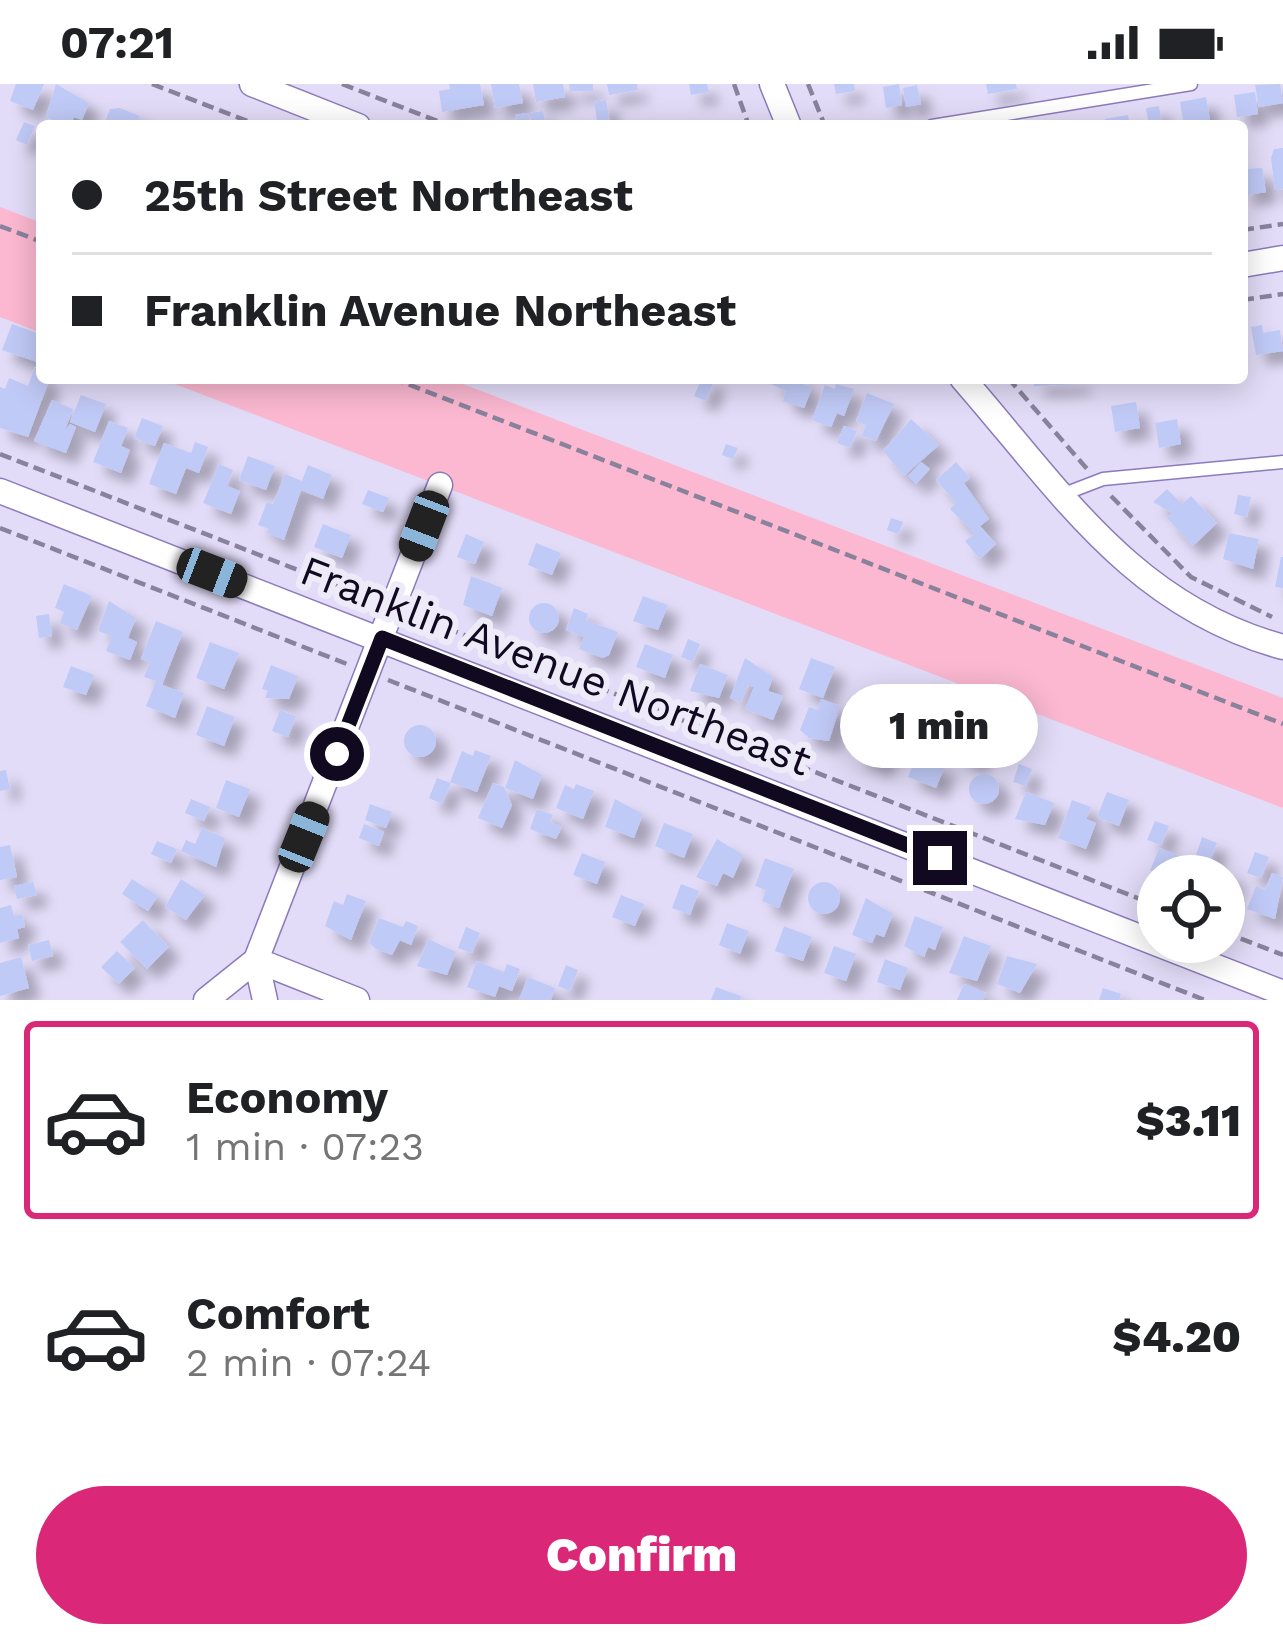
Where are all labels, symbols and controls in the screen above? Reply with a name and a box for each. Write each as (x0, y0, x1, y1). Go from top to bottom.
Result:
text: 07:21 (60, 16, 174, 69)
text: 25th Street Northeast (144, 169, 633, 222)
text: Franklin Avenue Northeast (144, 284, 736, 337)
car (394, 486, 454, 566)
car (172, 543, 252, 603)
street label: Franklin Avenue Northeast (294, 545, 818, 786)
callout: 1 min (841, 684, 1039, 768)
text: 1 min (889, 703, 989, 748)
route start (310, 727, 364, 781)
car (274, 797, 334, 877)
route end (913, 831, 967, 885)
map controls (1137, 855, 1245, 963)
button: locate (1137, 855, 1245, 963)
icon: car (42, 1066, 150, 1174)
text: Economy (186, 1071, 388, 1124)
text: $3.11 (1136, 1094, 1241, 1147)
text: 1 min · 07:23 (186, 1124, 424, 1169)
icon: car (42, 1282, 150, 1390)
text: Comfort (186, 1287, 370, 1340)
text: $4.20 (1113, 1310, 1241, 1363)
text: 2 min · 07:24 (186, 1340, 431, 1385)
button: Confirm (36, 1486, 1247, 1624)

